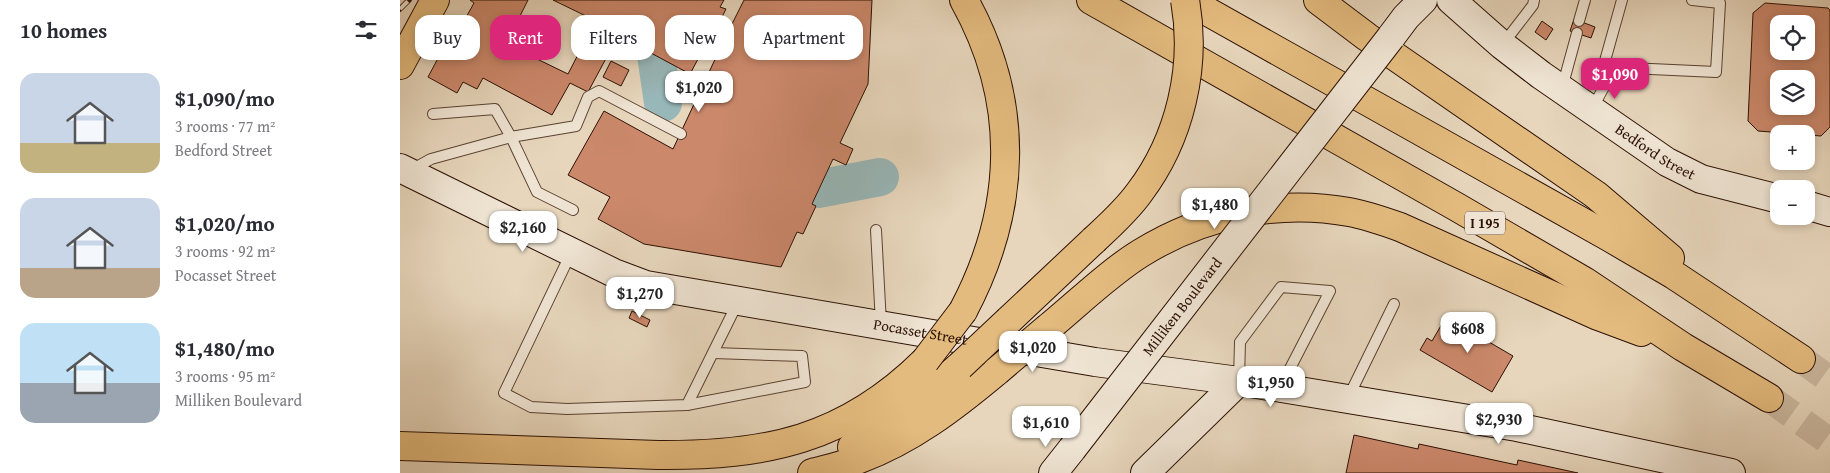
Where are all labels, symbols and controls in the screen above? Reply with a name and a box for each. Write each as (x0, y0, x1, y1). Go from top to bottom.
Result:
text: 10 homes (20, 15, 107, 46)
chip: Buy (415, 15, 480, 60)
chip: Rent (490, 15, 561, 60)
chip: Filters (571, 15, 655, 60)
chip: New (665, 15, 734, 60)
chip: Apartment (744, 15, 863, 60)
map controls (1770, 15, 1815, 225)
button: locate (1770, 15, 1815, 60)
icon: filters (352, 16, 380, 44)
pin: $1,090 (1574, 58, 1656, 100)
text: $1,090 (1592, 62, 1638, 86)
pin: $1,020 (658, 70, 740, 113)
button: layers (1770, 70, 1815, 115)
text: $1,020 (676, 75, 722, 99)
text: $1,090/mo (175, 83, 275, 114)
icon: home (60, 93, 120, 153)
text: 3 rooms · 77 m² (175, 114, 275, 138)
street label: Bedford Street (1611, 118, 1700, 185)
button: + (1770, 125, 1815, 170)
text: Bedford Street (175, 138, 272, 162)
button: − (1770, 180, 1815, 225)
pin: $1,480 (1174, 188, 1256, 230)
text: $1,480 (1192, 192, 1238, 216)
text: $1,020/mo (175, 208, 275, 239)
pin: $2,160 (482, 210, 564, 253)
road number: I 195 (1465, 212, 1505, 234)
text: $2,160 (500, 215, 546, 239)
icon: home (60, 218, 120, 278)
text: 3 rooms · 92 m² (175, 239, 275, 263)
street label: Milliken Boulevard (1137, 253, 1227, 360)
text: Pocasset Street (175, 263, 276, 287)
pin: $1,270 (599, 276, 681, 319)
text: $1,270 (617, 281, 663, 305)
pin: $608 (1438, 312, 1498, 354)
street label: Pocasset Street (872, 313, 970, 350)
text: $608 (1451, 316, 1485, 340)
pin: $1,020 (992, 330, 1074, 373)
text: $1,480/mo (175, 333, 275, 364)
text: $1,020 (1010, 335, 1056, 359)
icon: home (60, 343, 120, 403)
text: 3 rooms · 95 m² (175, 364, 275, 388)
pin: $1,950 (1230, 366, 1312, 408)
text: $1,950 (1248, 370, 1294, 394)
text: Milliken Boulevard (175, 388, 302, 412)
pin: $2,930 (1458, 402, 1540, 445)
pin: $1,610 (1005, 406, 1087, 448)
text: $2,930 (1476, 407, 1522, 431)
text: $1,610 (1023, 410, 1069, 434)

